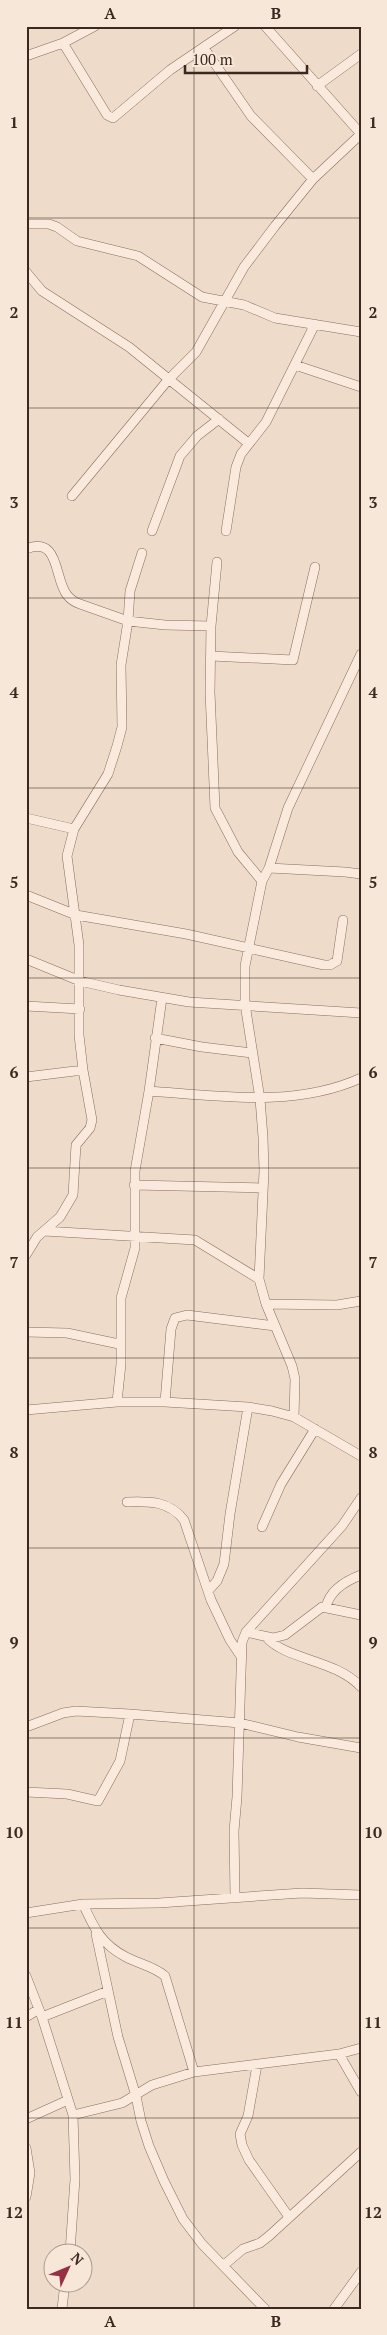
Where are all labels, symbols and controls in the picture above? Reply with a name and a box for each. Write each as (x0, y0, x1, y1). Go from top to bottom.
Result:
text: A (104, 2, 116, 24)
text: B (271, 2, 281, 24)
scale bar (185, 42, 307, 74)
text: 100 m (192, 49, 233, 69)
text: 1 (9, 111, 19, 133)
text: 1 (368, 111, 378, 133)
text: 2 (9, 301, 19, 323)
text: 2 (368, 301, 378, 323)
text: 3 (9, 491, 19, 513)
text: 3 (368, 491, 378, 513)
text: 4 (9, 681, 19, 703)
text: 4 (368, 681, 378, 703)
text: 5 (9, 871, 19, 893)
text: 5 (368, 871, 378, 893)
text: 6 (9, 1061, 19, 1083)
text: 6 (368, 1061, 378, 1083)
text: 7 (9, 1251, 19, 1273)
text: 7 (368, 1251, 378, 1273)
text: 8 (9, 1441, 19, 1463)
text: 8 (368, 1441, 378, 1463)
text: 9 (9, 1631, 19, 1653)
text: 9 (368, 1631, 378, 1653)
text: 10 (5, 1821, 23, 1843)
text: 10 (364, 1821, 382, 1843)
text: 11 (5, 2011, 23, 2033)
text: 11 (364, 2011, 382, 2033)
text: 12 (5, 2201, 23, 2223)
text: 12 (364, 2201, 382, 2223)
north arrow (42, 2242, 92, 2292)
text: N (67, 2248, 88, 2269)
text: A (104, 2310, 116, 2332)
text: B (271, 2310, 281, 2332)

